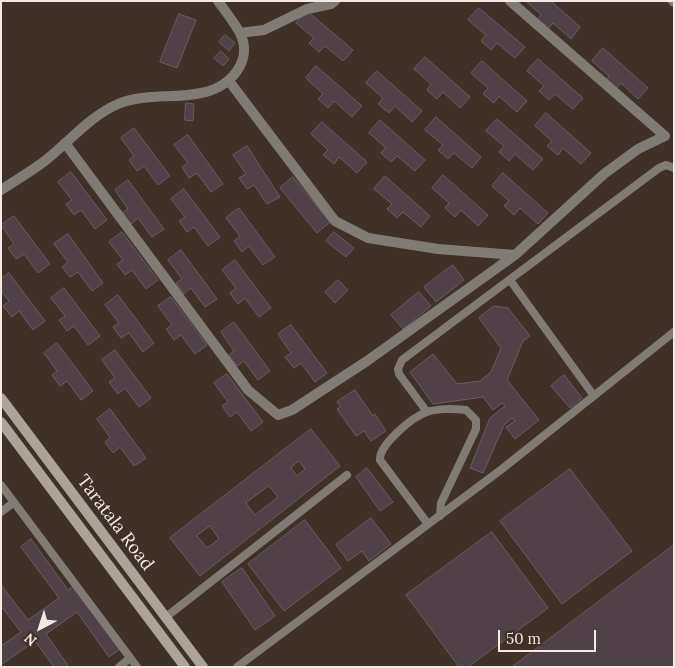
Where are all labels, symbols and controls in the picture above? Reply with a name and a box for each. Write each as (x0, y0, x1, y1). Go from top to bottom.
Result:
street label: Taratala Road (72, 471, 158, 575)
north arrow (15, 603, 65, 653)
scale bar (500, 620, 598, 652)
text: N (20, 629, 40, 650)
text: 50 m (506, 629, 541, 648)

